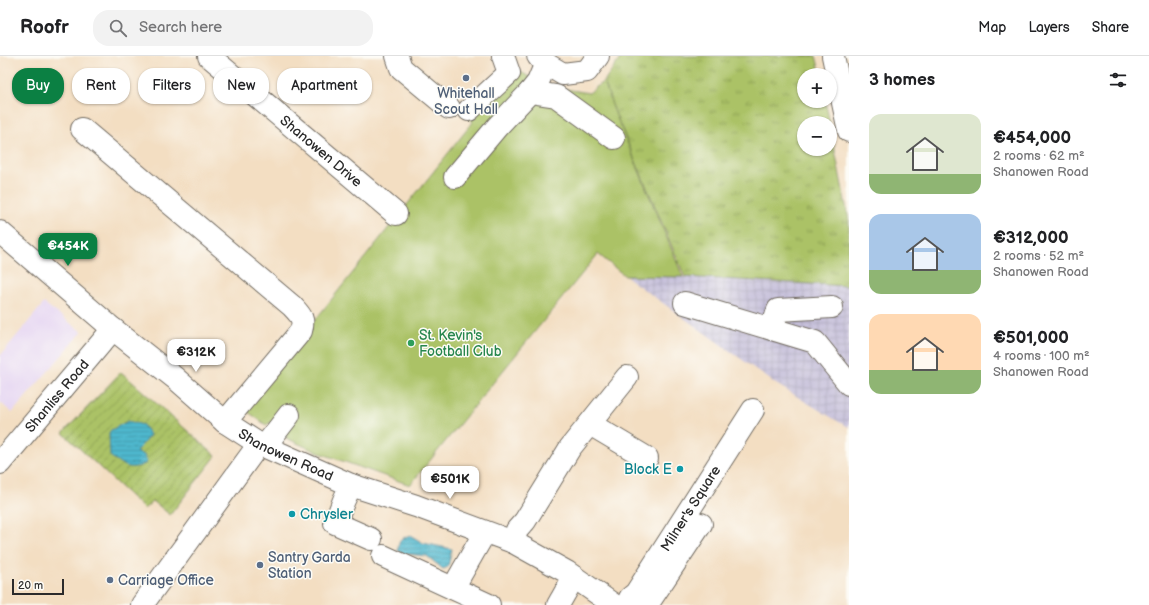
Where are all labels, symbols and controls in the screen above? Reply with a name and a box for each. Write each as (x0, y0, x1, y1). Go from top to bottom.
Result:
search box (93, 10, 373, 46)
text: Roofr (20, 16, 69, 39)
icon: search (107, 17, 129, 39)
text: Search here (139, 18, 222, 37)
text: Map (978, 19, 1006, 36)
text: Layers (1028, 19, 1070, 36)
text: Share (1092, 19, 1129, 36)
chip: Buy (12, 68, 64, 104)
chip: Rent (72, 68, 130, 104)
chip: Filters (138, 68, 205, 104)
chip: New (213, 68, 269, 104)
chip: Apartment (277, 68, 372, 104)
map controls (797, 68, 837, 156)
button: + (797, 68, 837, 108)
icon: filters (1107, 69, 1129, 91)
text: 3 homes (869, 70, 935, 90)
marker: Whitehall Scout Hall (461, 73, 471, 83)
place label: Whitehall Scout Hall (434, 85, 498, 118)
street label: Shanowen Drive (277, 111, 366, 190)
button: − (797, 116, 837, 156)
text: €454,000 (993, 128, 1071, 148)
icon: home (901, 130, 949, 178)
text: 2 rooms · 62 m² (993, 148, 1085, 164)
text: Shanowen Road (993, 164, 1089, 180)
text: €312,000 (993, 228, 1069, 248)
icon: home (901, 230, 949, 278)
pin: €454K (40, 233, 96, 267)
text: €454K (47, 238, 89, 254)
text: 2 rooms · 52 m² (993, 248, 1084, 264)
text: Shanowen Road (993, 264, 1089, 280)
place label: St. Kevin's Football Club (419, 327, 502, 360)
text: €501,000 (993, 328, 1069, 348)
icon: home (901, 330, 949, 378)
marker: St. Kevin's Football Club (406, 338, 416, 348)
pin: €312K (168, 339, 224, 373)
text: €312K (176, 344, 216, 360)
text: 4 rooms · 100 m² (993, 348, 1090, 364)
street label: Shanliss Road (21, 356, 92, 436)
text: Shanowen Road (993, 364, 1089, 380)
street label: Shanowen Road (235, 425, 336, 485)
place label: Block E (624, 461, 672, 478)
street label: Milner's Square (657, 462, 724, 554)
marker: Block E (675, 464, 685, 474)
pin: €501K (422, 466, 478, 500)
text: €501K (430, 471, 470, 487)
place label: Chrysler (300, 506, 354, 523)
marker: Chrysler (287, 509, 297, 519)
place label: Santry Garda Station (268, 549, 351, 582)
marker: Santry Garda Station (255, 560, 265, 570)
place label: Carriage Office (118, 572, 214, 589)
marker: Carriage Office (105, 575, 115, 585)
scale bar (12, 577, 64, 596)
text: 20 m (18, 579, 43, 592)

